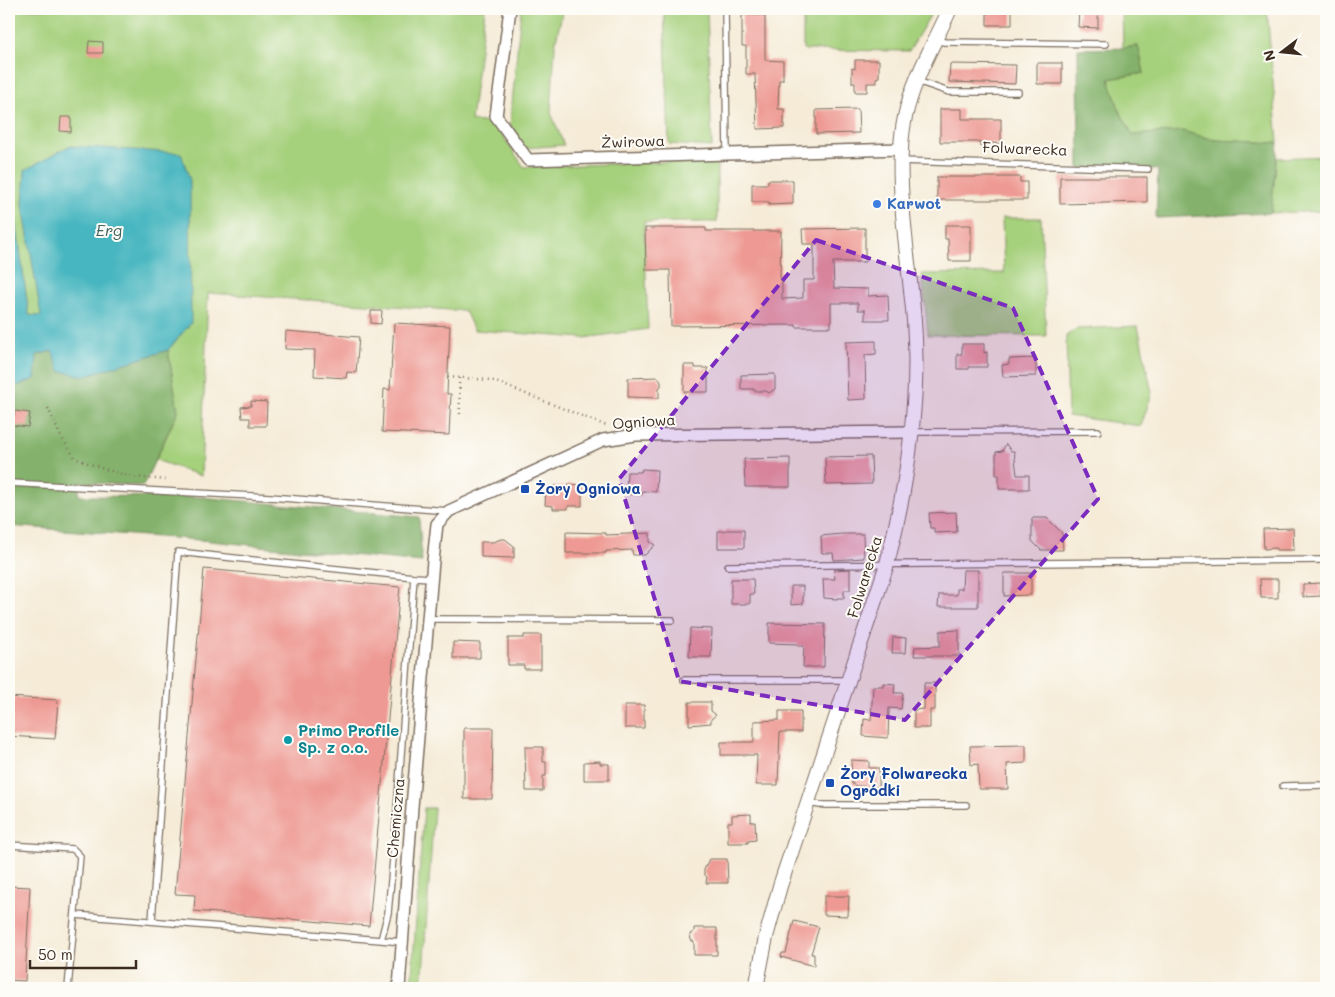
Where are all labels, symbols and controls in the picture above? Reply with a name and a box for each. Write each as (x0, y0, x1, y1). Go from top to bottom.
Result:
north arrow (1258, 28, 1308, 78)
text: N (1258, 48, 1280, 63)
street label: Żwirowa (601, 130, 665, 152)
street label: Folwarecka (982, 137, 1068, 159)
place label: Karwot (887, 193, 942, 213)
marker: Karwot (871, 198, 883, 210)
water label: Erg (96, 219, 122, 240)
street label: Ogniowa (612, 409, 676, 433)
place label: Żory Ogniowa (535, 478, 641, 498)
marker: Żory Ogniowa (519, 483, 531, 495)
street label: Folwarecka (842, 533, 886, 620)
place label: Primo Profile Sp. z o.o. (298, 720, 399, 757)
marker: Primo Profile Sp. z o.o. (282, 734, 294, 746)
place label: Żory Folwarecka Ogródki (840, 763, 968, 800)
street label: Chemiczna (382, 777, 408, 859)
marker: Żory Folwarecka Ogródki (824, 777, 836, 789)
scale bar (30, 937, 136, 969)
text: 50 m (38, 944, 73, 964)

